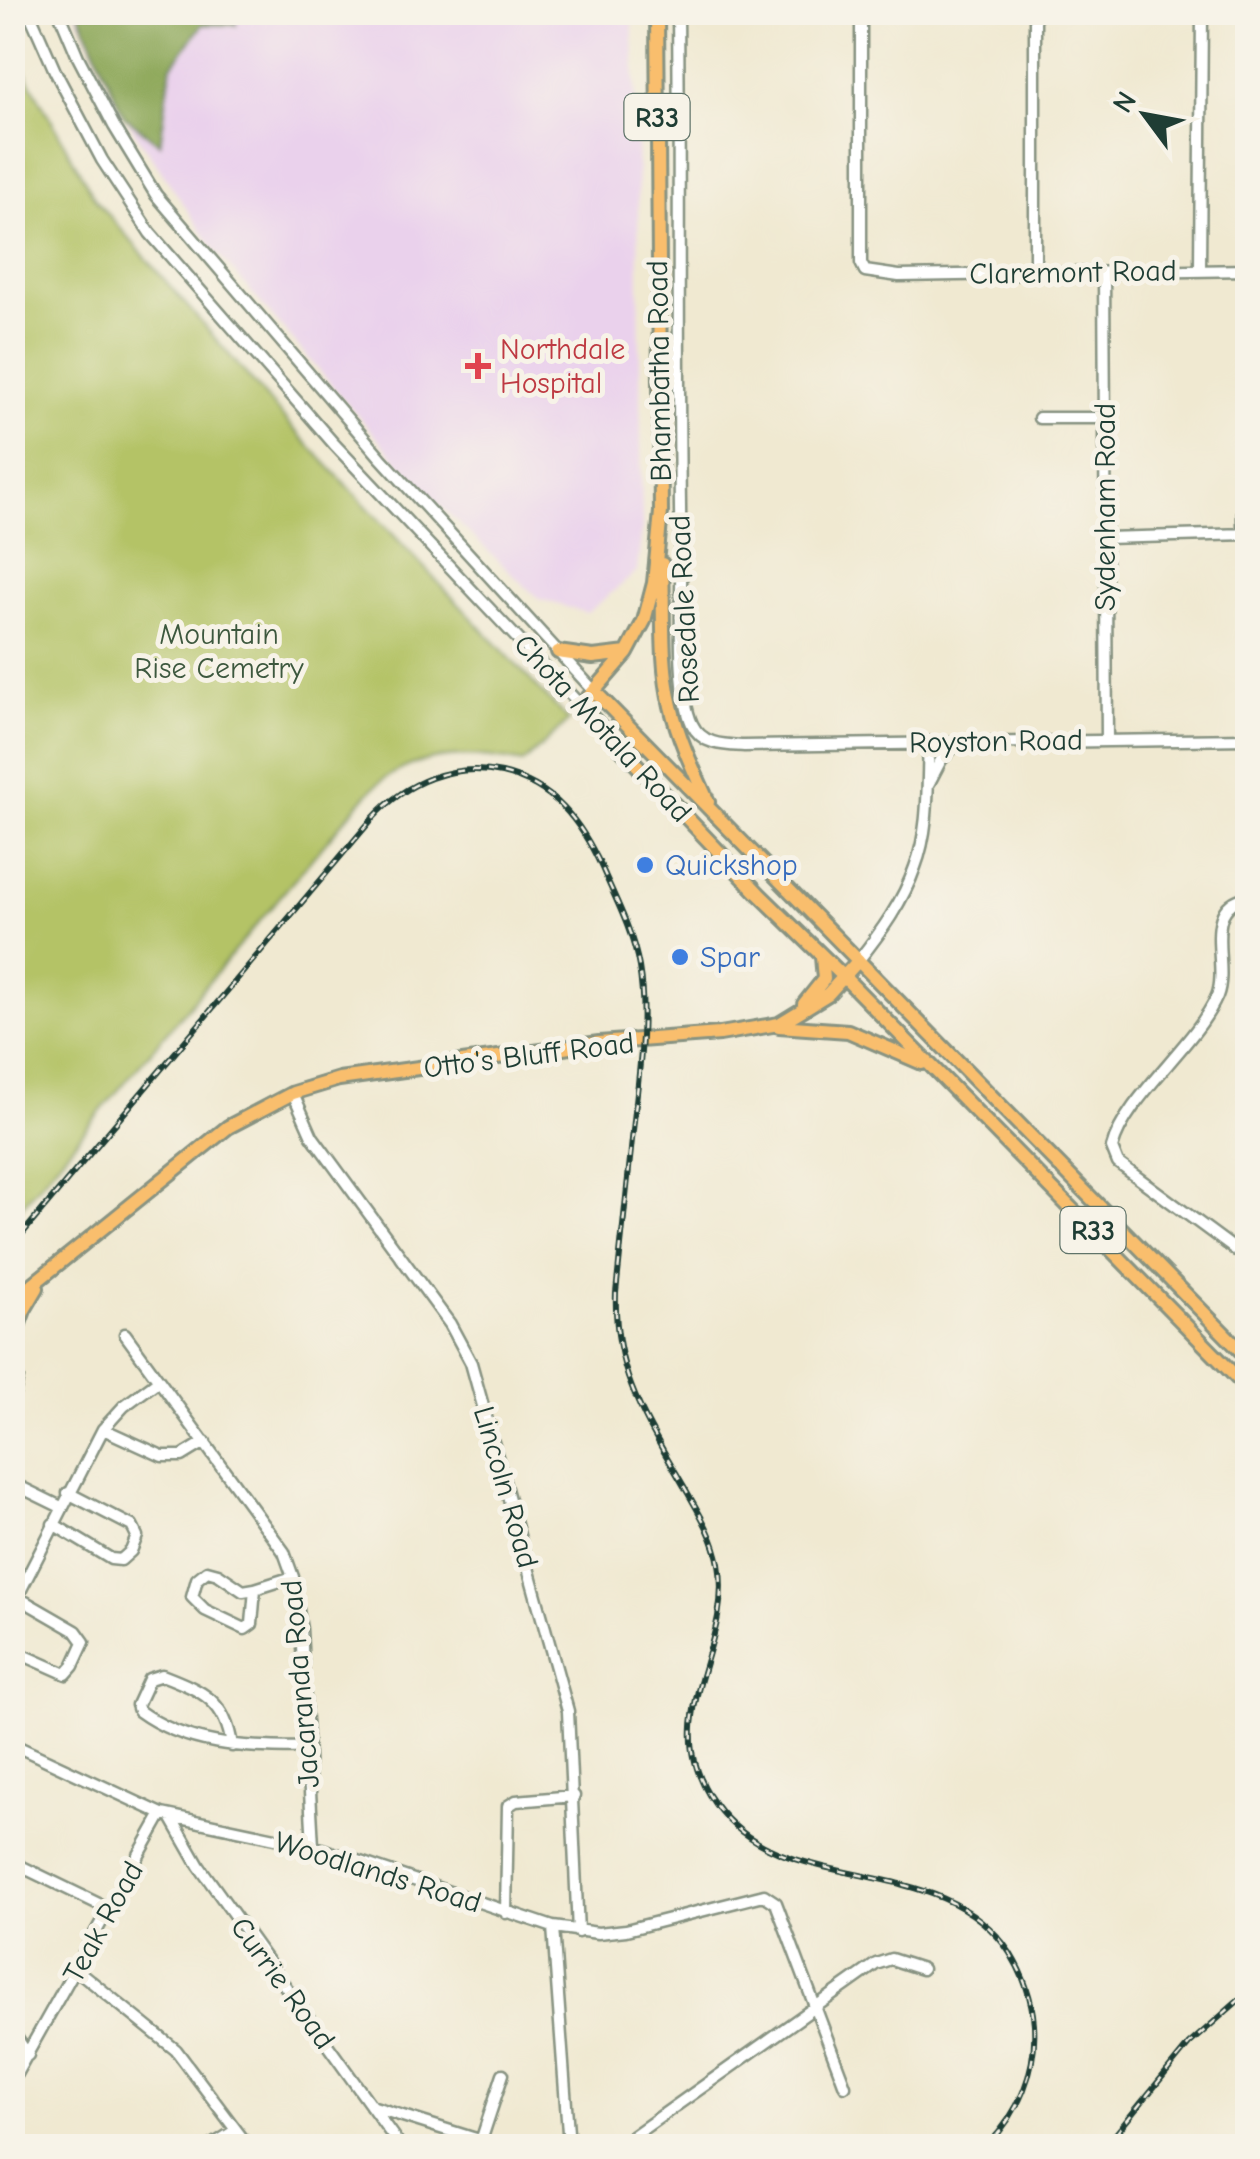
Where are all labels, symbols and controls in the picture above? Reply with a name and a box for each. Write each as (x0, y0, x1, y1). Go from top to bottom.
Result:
north arrow (1095, 65, 1195, 165)
text: N (1106, 86, 1143, 119)
road number: R33 (624, 94, 690, 140)
street label: Claremont Road (969, 253, 1177, 292)
street label: Bhambatha Road (640, 260, 679, 482)
place label: Northdale Hospital (500, 332, 625, 401)
marker: Northdale Hospital (465, 353, 491, 379)
street label: Sydenham Road (1088, 403, 1123, 611)
street label: Rosedale Road (662, 514, 707, 704)
park label: Mountain Rise Cemetry (134, 617, 304, 686)
street label: Chota Motala Road (507, 627, 699, 830)
street label: Royston Road (909, 722, 1083, 761)
place label: Quickshop (665, 848, 798, 883)
marker: Quickshop (634, 854, 656, 876)
place label: Spar (700, 940, 760, 975)
marker: Spar (669, 946, 691, 968)
street label: Otto's Bluff Road (422, 1025, 636, 1086)
road number: R33 (1060, 1207, 1126, 1253)
street label: Lincoln Road (466, 1402, 545, 1572)
street label: Jacaranda Road (274, 1578, 327, 1789)
street label: Woodlands Road (270, 1824, 485, 1921)
street label: Teak Road (56, 1856, 151, 1989)
street label: Currie Road (223, 1911, 342, 2056)

